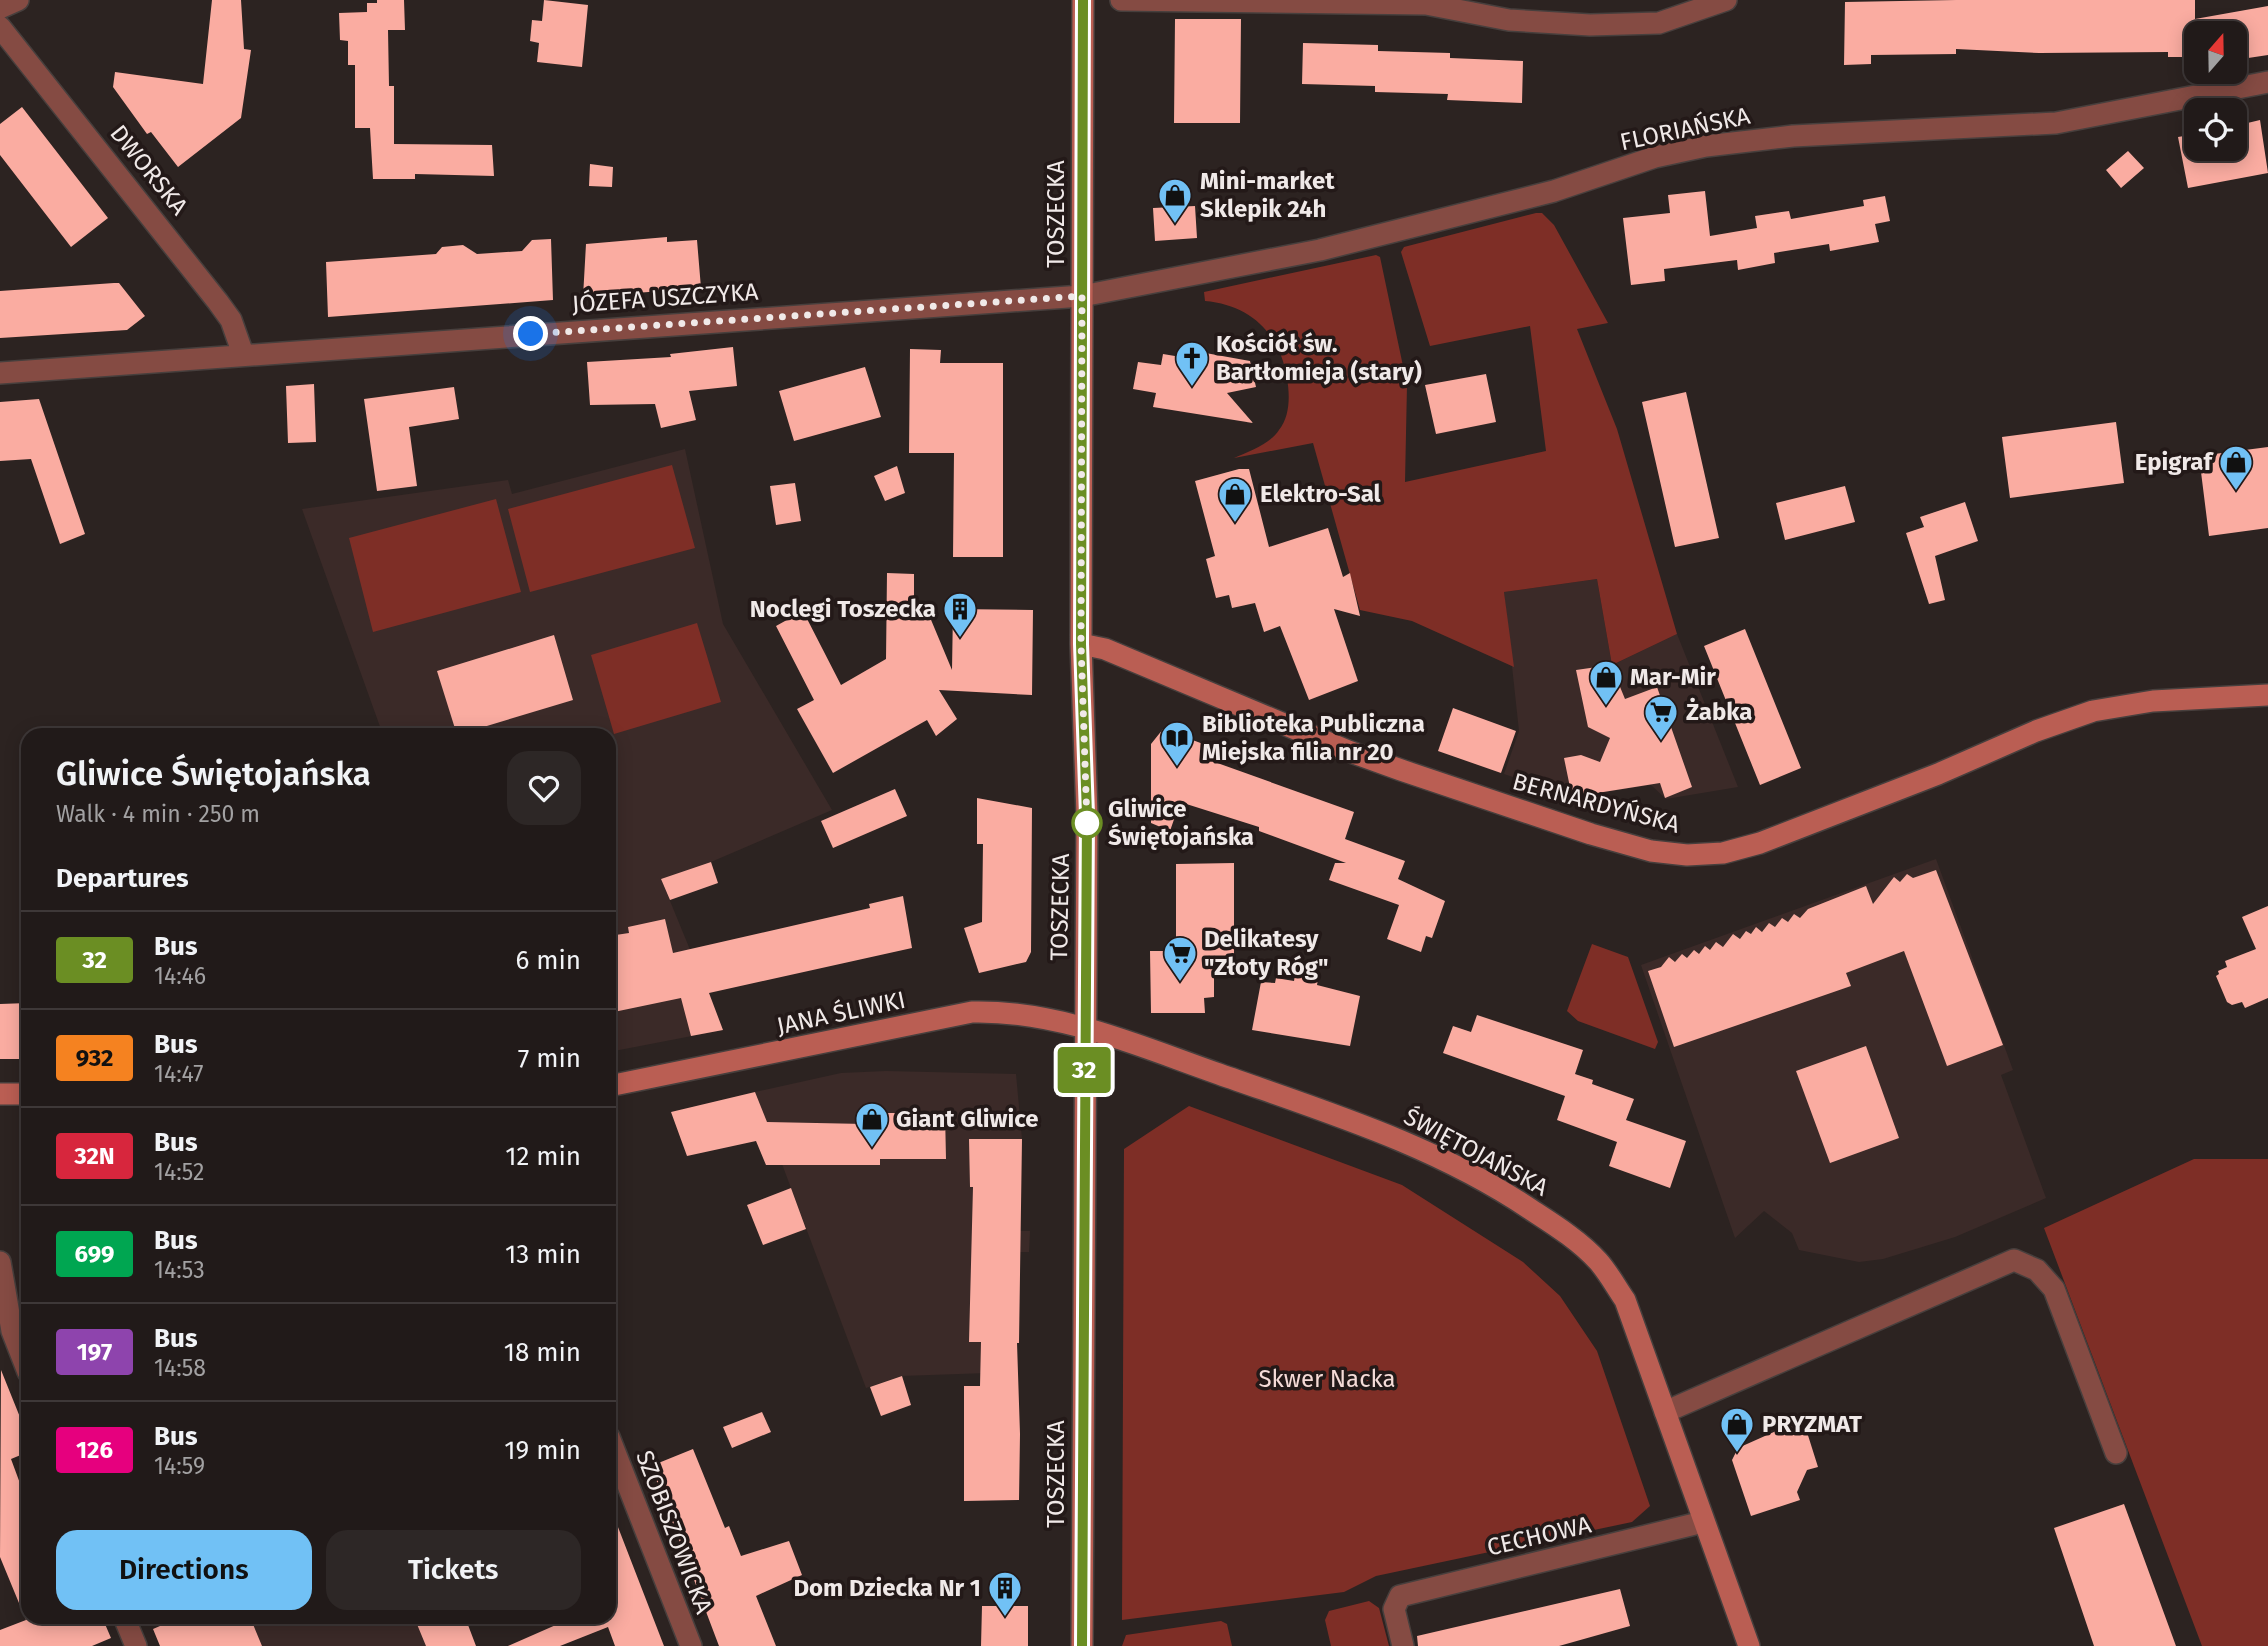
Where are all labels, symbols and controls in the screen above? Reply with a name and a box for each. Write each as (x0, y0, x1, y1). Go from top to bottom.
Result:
north arrow (2184, 21, 2247, 84)
map controls (2184, 21, 2247, 161)
button: locate (2184, 98, 2247, 161)
street label: FLORIAŃSKA (1617, 101, 1753, 156)
street label: DWORSKA (104, 120, 194, 221)
street label: TOSZECKA (1042, 160, 1070, 268)
place label: Mini-market Sklepik 24h (1200, 167, 1335, 223)
shop icon: Mini-market Sklepik 24h (1156, 176, 1194, 225)
street label: JÓZEFA USZCZYKA (571, 277, 759, 318)
your location (513, 316, 548, 351)
place label: Kościół św. Bartłomieja (stary) (1216, 330, 1422, 386)
church icon: Kościół św. Bartłomieja (stary) (1173, 339, 1211, 388)
shop icon: Epigraf (2217, 443, 2255, 492)
place label: Epigraf (2135, 448, 2214, 476)
shop icon: Elektro-Sal (1216, 475, 1254, 524)
place label: Elektro-Sal (1260, 480, 1382, 508)
building icon: Noclegi Toszecka (941, 590, 979, 639)
place label: Noclegi Toszecka (750, 595, 936, 623)
shop icon: Mar-Mir (1587, 658, 1625, 707)
place label: Mar-Mir (1630, 663, 1716, 691)
supermarket icon: Żabka (1642, 693, 1680, 742)
place label: Żabka (1686, 697, 1752, 726)
place label: Biblioteka Publiczna Miejska filia nr 20 (1202, 710, 1425, 766)
library icon: Biblioteka Publiczna Miejska filia nr 20 (1158, 719, 1196, 768)
button: heart (507, 751, 581, 825)
text: Gliwice Świętojańska (56, 754, 371, 794)
street label: BERNARDYŃSKA (1509, 766, 1683, 839)
place label: Gliwice Świętojańska (1108, 795, 1254, 851)
text: Walk · 4 min · 250 m (56, 800, 260, 828)
marker: Gliwice Świętojańska (1072, 808, 1102, 838)
street label: TOSZECKA (1045, 853, 1075, 961)
text: Departures (56, 863, 189, 894)
place label: Delikatesy "Złoty Róg" (1204, 925, 1329, 981)
text: Bus (154, 931, 197, 962)
supermarket icon: Delikatesy "Złoty Róg" (1161, 934, 1199, 983)
text: 6 min (515, 945, 581, 976)
text: 32 (82, 946, 107, 974)
text: 14:46 (154, 962, 206, 990)
street label: JANA ŚLIWKI (774, 985, 908, 1040)
text: Bus (154, 1029, 197, 1060)
text: 7 min (518, 1043, 581, 1074)
text: 932 (76, 1044, 113, 1072)
line badge: 32 (1052, 1047, 1116, 1093)
text: 32 (1072, 1056, 1096, 1084)
text: 14:47 (154, 1060, 204, 1088)
shop icon: Giant Gliwice (853, 1100, 891, 1149)
street label: ŚWIĘTOJAŃSKA (1399, 1101, 1553, 1202)
place label: Giant Gliwice (896, 1105, 1039, 1133)
text: Bus (154, 1127, 197, 1158)
text: 12 min (505, 1141, 581, 1172)
text: 32N (74, 1142, 115, 1170)
text: 14:52 (154, 1158, 204, 1186)
text: Bus (154, 1225, 197, 1256)
text: 13 min (505, 1239, 581, 1270)
text: 699 (74, 1240, 115, 1268)
text: 14:53 (154, 1256, 205, 1284)
text: Bus (154, 1323, 197, 1354)
text: 18 min (504, 1337, 581, 1368)
text: 197 (77, 1338, 112, 1366)
text: 14:58 (154, 1354, 206, 1382)
park label: Skwer Nacka (1258, 1365, 1396, 1393)
shop icon: PRYZMAT (1718, 1405, 1756, 1454)
place label: PRYZMAT (1762, 1410, 1862, 1438)
street label: TOSZECKA (1042, 1420, 1070, 1528)
text: Bus (154, 1421, 197, 1452)
text: 19 min (504, 1435, 581, 1466)
text: 126 (76, 1436, 113, 1464)
street label: SZOBISZOWICKA (630, 1446, 718, 1618)
text: 14:59 (154, 1452, 205, 1480)
street label: CECHOWA (1484, 1510, 1594, 1562)
button: Directions (56, 1530, 312, 1610)
button: Tickets (326, 1530, 581, 1610)
building icon: Dom Dziecka Nr 1 (986, 1569, 1024, 1618)
place label: Dom Dziecka Nr 1 (793, 1574, 981, 1602)

